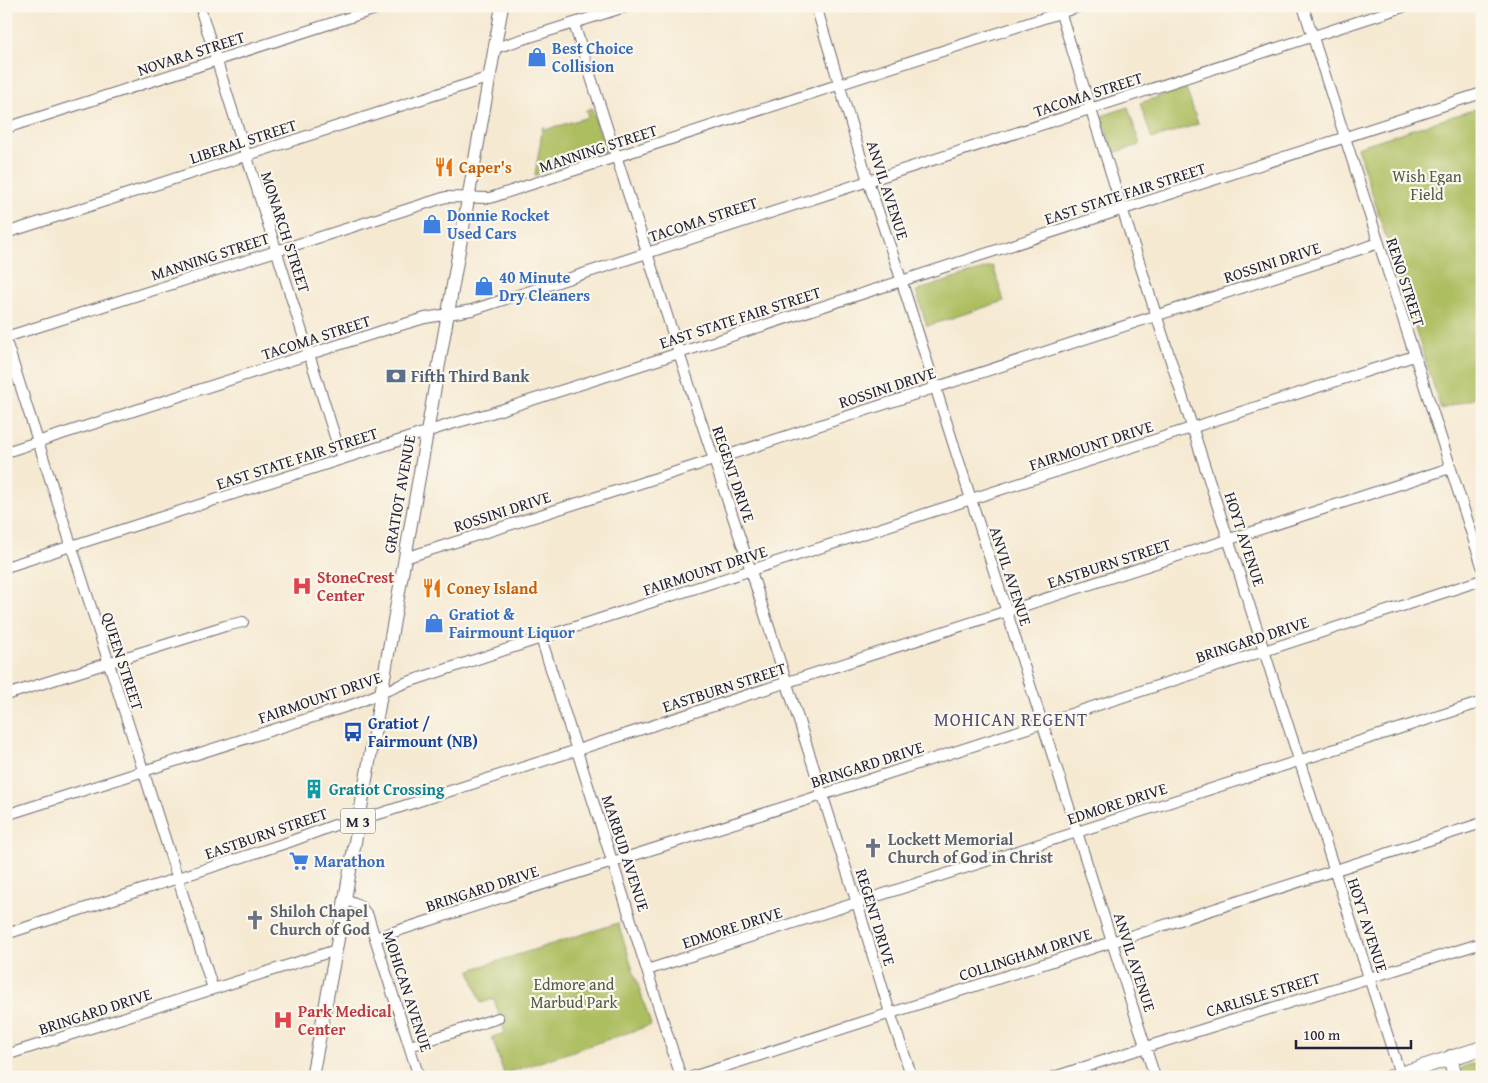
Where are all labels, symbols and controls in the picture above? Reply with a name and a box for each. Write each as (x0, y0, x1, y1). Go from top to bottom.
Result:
street label: NOVARA STREET (134, 24, 248, 82)
place label: Best Choice Collision (552, 36, 634, 78)
shop icon: Best Choice Collision (526, 46, 548, 68)
street label: TACOMA STREET (1030, 65, 1146, 123)
street label: LIBERAL STREET (186, 112, 300, 170)
street label: MANNING STREET (536, 118, 660, 178)
street label: ANVIL AVENUE (861, 137, 915, 243)
place label: Caper's (459, 155, 512, 179)
restaurant icon: Caper's (433, 156, 455, 178)
street label: EAST STATE FAIR STREET (1041, 156, 1209, 230)
park label: Wish Egan Field (1392, 164, 1462, 206)
street label: MONARCH STREET (255, 168, 317, 296)
street label: TACOMA STREET (645, 190, 761, 248)
place label: Donnie Rocket Used Cars (447, 203, 549, 245)
shop icon: Donnie Rocket Used Cars (421, 213, 443, 235)
street label: MANNING STREET (148, 226, 272, 286)
street label: RENO STREET (1380, 234, 1432, 330)
street label: ROSSINI DRIVE (1220, 235, 1324, 289)
place label: 40 Minute Dry Cleaners (499, 265, 590, 307)
shop icon: 40 Minute Dry Cleaners (473, 275, 495, 297)
street label: EAST STATE FAIR STREET (656, 280, 824, 354)
street label: TACOMA STREET (258, 308, 374, 366)
street label: ROSSINI DRIVE (835, 360, 939, 414)
place label: Fifth Third Bank (411, 364, 530, 388)
bank icon: Fifth Third Bank (385, 365, 407, 387)
street label: FAIRMOUNT DRIVE (1026, 414, 1156, 476)
street label: EAST STATE FAIR STREET (213, 421, 381, 495)
street label: REGENT DRIVE (706, 423, 762, 525)
street label: GRATIOT AVENUE (377, 433, 421, 555)
street label: ROSSINI DRIVE (450, 484, 554, 538)
street label: HOYT AVENUE (1218, 489, 1272, 589)
street label: ANVIL AVENUE (984, 523, 1038, 629)
street label: EASTBURN STREET (1044, 532, 1174, 594)
street label: FAIRMOUNT DRIVE (640, 539, 770, 601)
place label: StoneCrest Center (317, 565, 394, 607)
hospital icon: StoneCrest Center (291, 575, 313, 597)
place label: Coney Island (447, 576, 538, 600)
restaurant icon: Coney Island (421, 577, 443, 599)
place label: Gratiot & Fairmount Liquor (449, 602, 576, 644)
street label: QUEEN STREET (96, 609, 150, 713)
street label: BRINGARD DRIVE (1192, 609, 1312, 669)
shop icon: Gratiot & Fairmount Liquor (423, 612, 445, 634)
street label: EASTBURN STREET (659, 656, 789, 718)
street label: FAIRMOUNT DRIVE (255, 665, 385, 729)
district label: MOHICAN REGENT (934, 706, 1088, 733)
place label: Gratiot / Fairmount (NB) (368, 711, 478, 753)
bus stop icon: Gratiot / Fairmount (NB) (342, 721, 364, 743)
street label: BRINGARD DRIVE (807, 734, 927, 794)
street label: EDMORE DRIVE (1064, 776, 1170, 830)
place label: Gratiot Crossing (329, 777, 445, 801)
building icon: Gratiot Crossing (303, 778, 325, 800)
street label: MARBUD AVENUE (596, 792, 656, 914)
street label: EASTBURN STREET (201, 801, 331, 865)
road number: M 3 (340, 808, 376, 834)
place label: Lockett Memorial Church of God in Christ (888, 827, 1053, 869)
church icon: Lockett Memorial Church of God in Christ (862, 837, 884, 859)
place label: Marathon (314, 849, 385, 873)
supermarket icon: Marathon (288, 850, 310, 872)
street label: BRINGARD DRIVE (422, 858, 542, 918)
street label: REGENT DRIVE (850, 866, 902, 968)
street label: HOYT AVENUE (1341, 875, 1395, 975)
place label: Shiloh Chapel Church of God (270, 899, 371, 941)
street label: EDMORE DRIVE (679, 900, 785, 954)
church icon: Shiloh Chapel Church of God (244, 909, 266, 931)
street label: ANVIL AVENUE (1108, 909, 1162, 1015)
street label: COLLINGHAM DRIVE (956, 921, 1094, 987)
street label: MOHICAN AVENUE (377, 927, 439, 1055)
street label: CARLISLE STREET (1203, 965, 1323, 1023)
park label: Edmore and Marbud Park (530, 972, 618, 1014)
street label: BRINGARD DRIVE (35, 981, 155, 1041)
place label: Park Medical Center (298, 999, 392, 1041)
hospital icon: Park Medical Center (272, 1009, 294, 1031)
scale bar (1296, 1018, 1410, 1050)
text: 100 m (1303, 1024, 1341, 1045)

